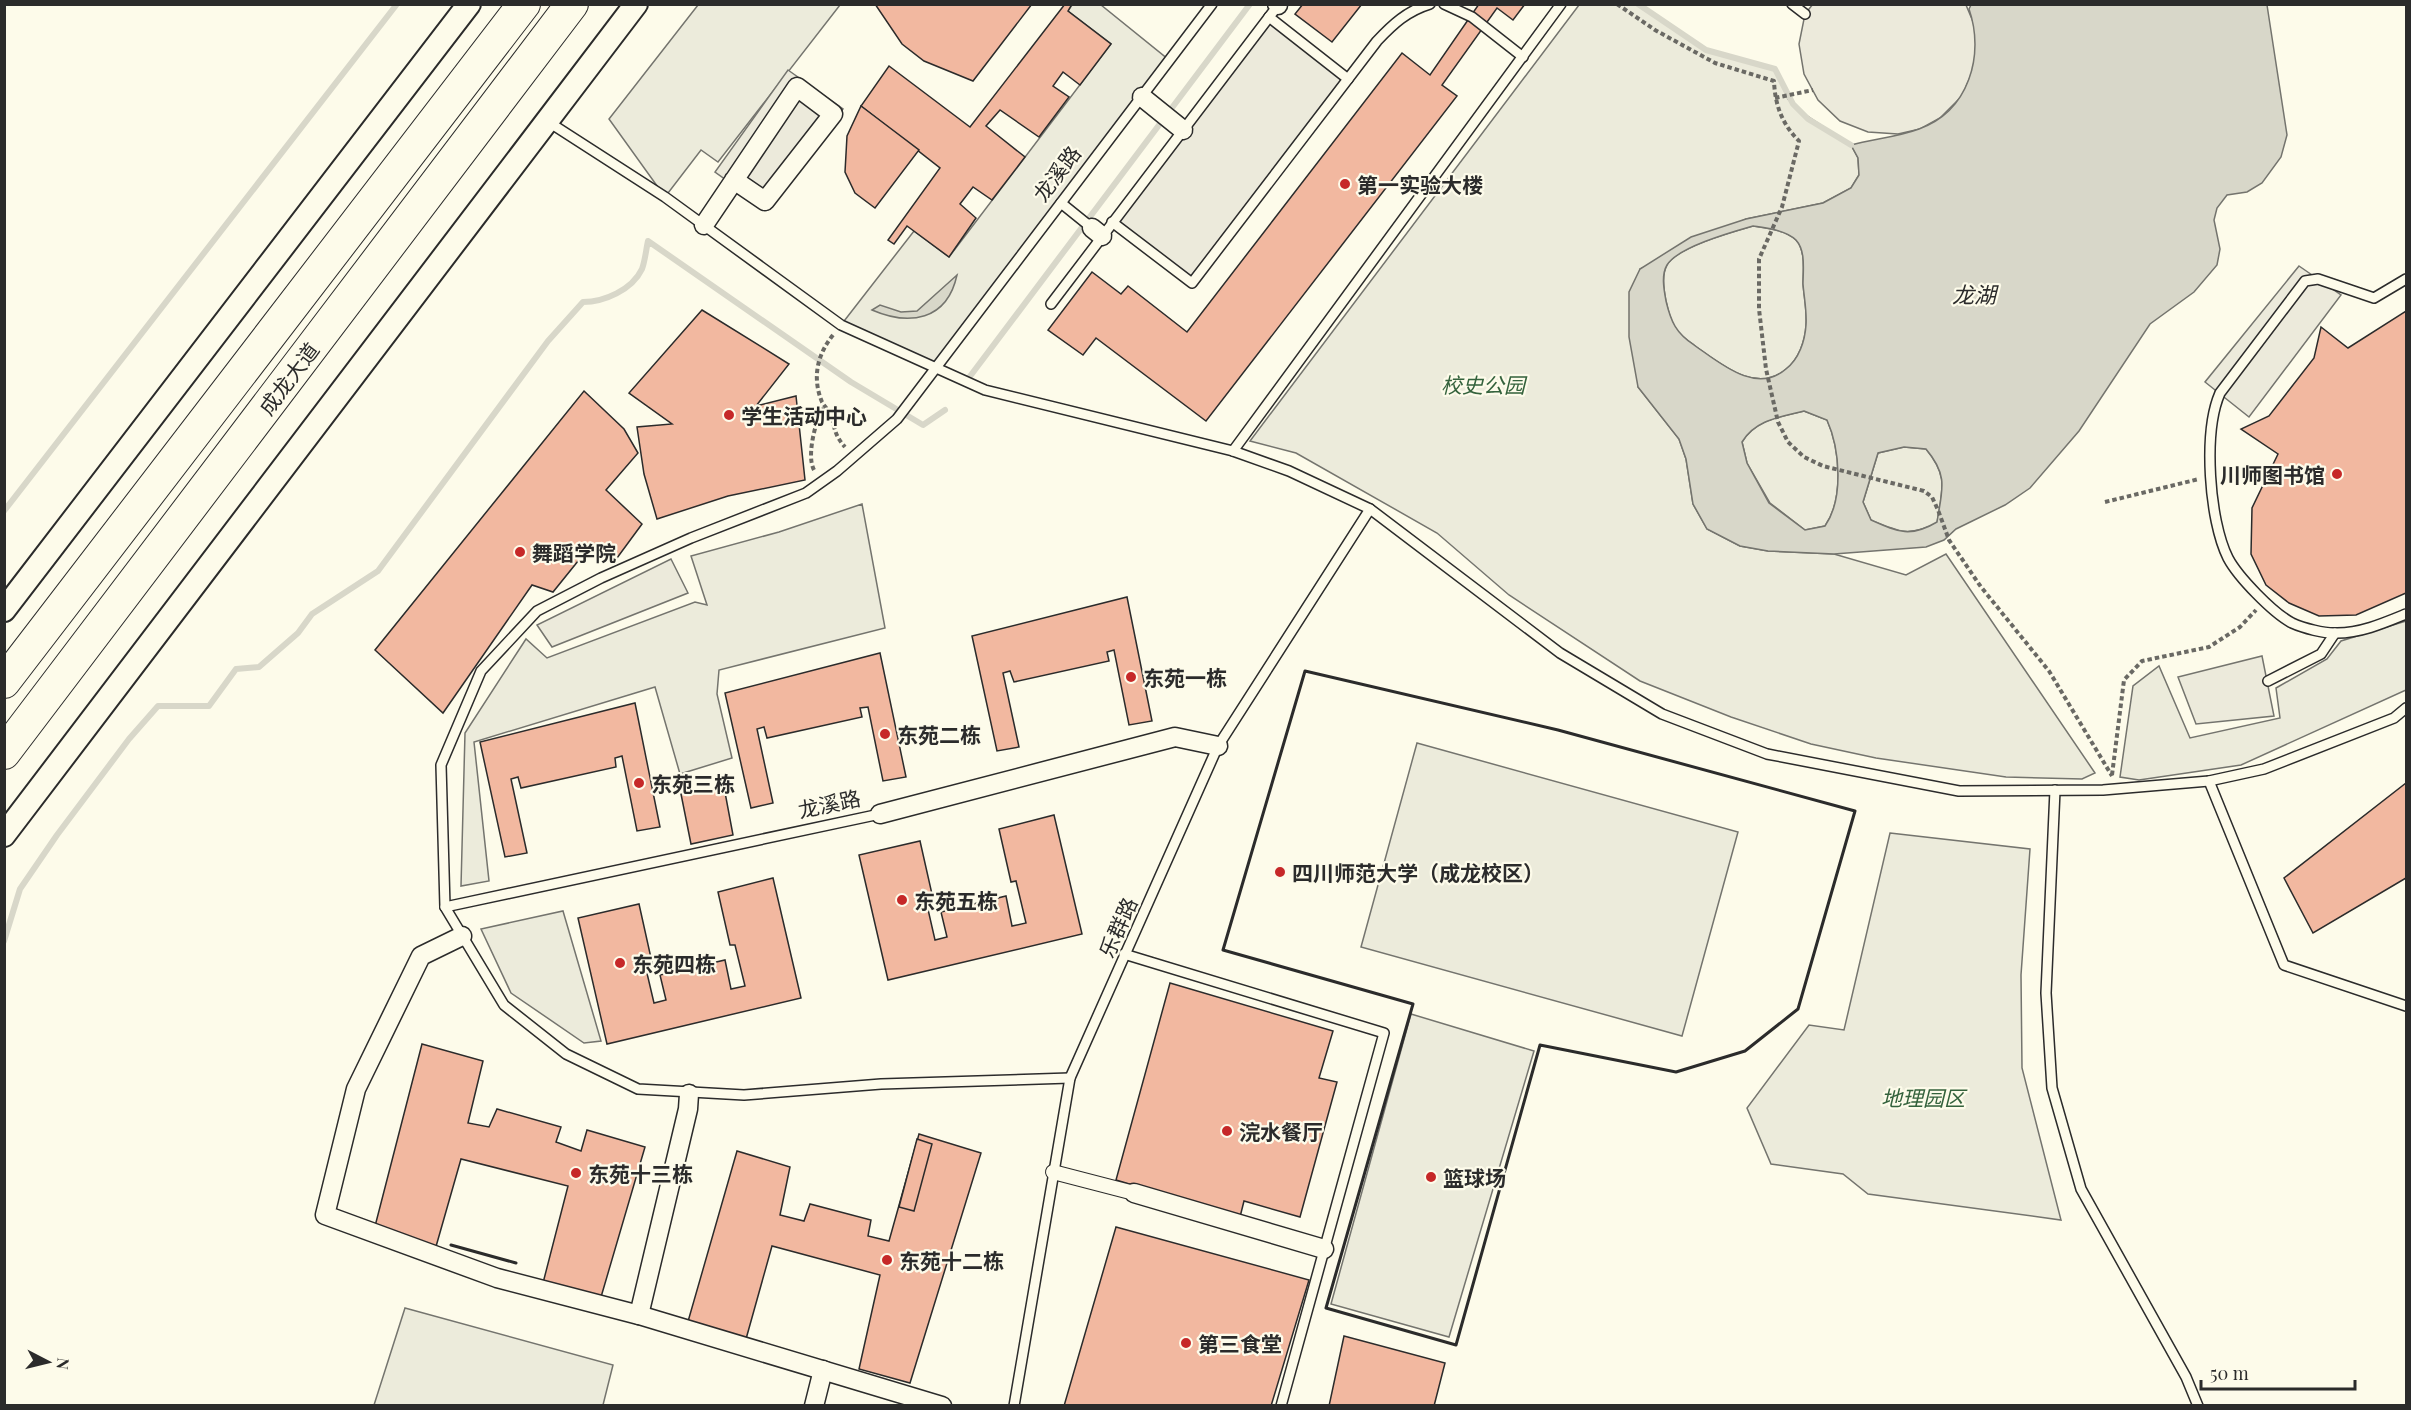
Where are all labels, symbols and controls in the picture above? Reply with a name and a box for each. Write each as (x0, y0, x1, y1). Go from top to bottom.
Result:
street label: 龙溪路 (1026, 139, 1086, 207)
place label: 第一实验大楼 (1357, 170, 1483, 198)
marker: 第一实验大楼 (1338, 177, 1352, 191)
water label: 龙湖 (1952, 279, 1999, 309)
street label: 成龙大道 (252, 336, 324, 420)
park label: 校史公园 (1441, 370, 1528, 398)
place label: 学生活动中心 (741, 401, 867, 429)
marker: 学生活动中心 (722, 408, 736, 422)
place label: 川师图书馆 (2220, 460, 2325, 488)
marker: 川师图书馆 (2330, 467, 2344, 481)
place label: 舞蹈学院 (532, 538, 616, 566)
marker: 舞蹈学院 (513, 545, 527, 559)
place label: 东苑一栋 (1143, 663, 1227, 691)
marker: 东苑一栋 (1124, 670, 1138, 684)
place label: 东苑二栋 (897, 720, 981, 748)
marker: 东苑二栋 (878, 727, 892, 741)
place label: 东苑三栋 (651, 769, 735, 797)
marker: 东苑三栋 (632, 776, 646, 790)
street label: 龙溪路 (795, 783, 863, 823)
place label: 四川师范大学（成龙校区） (1292, 858, 1544, 886)
marker: 四川师范大学（成龙校区） (1273, 865, 1287, 879)
place label: 东苑五栋 (914, 886, 998, 914)
marker: 东苑五栋 (895, 893, 909, 907)
street label: 乐群路 (1091, 893, 1143, 961)
place label: 东苑四栋 (632, 949, 716, 977)
marker: 东苑四栋 (613, 956, 627, 970)
park label: 地理园区 (1881, 1083, 1968, 1111)
place label: 浣水餐厅 (1239, 1117, 1323, 1145)
marker: 浣水餐厅 (1220, 1124, 1234, 1138)
place label: 东苑十三栋 (588, 1159, 693, 1187)
place label: 篮球场 (1443, 1163, 1506, 1191)
marker: 东苑十三栋 (569, 1166, 583, 1180)
marker: 篮球场 (1424, 1170, 1438, 1184)
place label: 东苑十二栋 (899, 1246, 1004, 1274)
marker: 东苑十二栋 (880, 1253, 894, 1267)
place label: 第三食堂 (1198, 1329, 1282, 1357)
north arrow (18, 1332, 78, 1392)
marker: 第三食堂 (1179, 1336, 1193, 1350)
scale bar (2201, 1353, 2356, 1391)
text: N (52, 1357, 75, 1371)
text: 50 m (2210, 1361, 2249, 1385)

